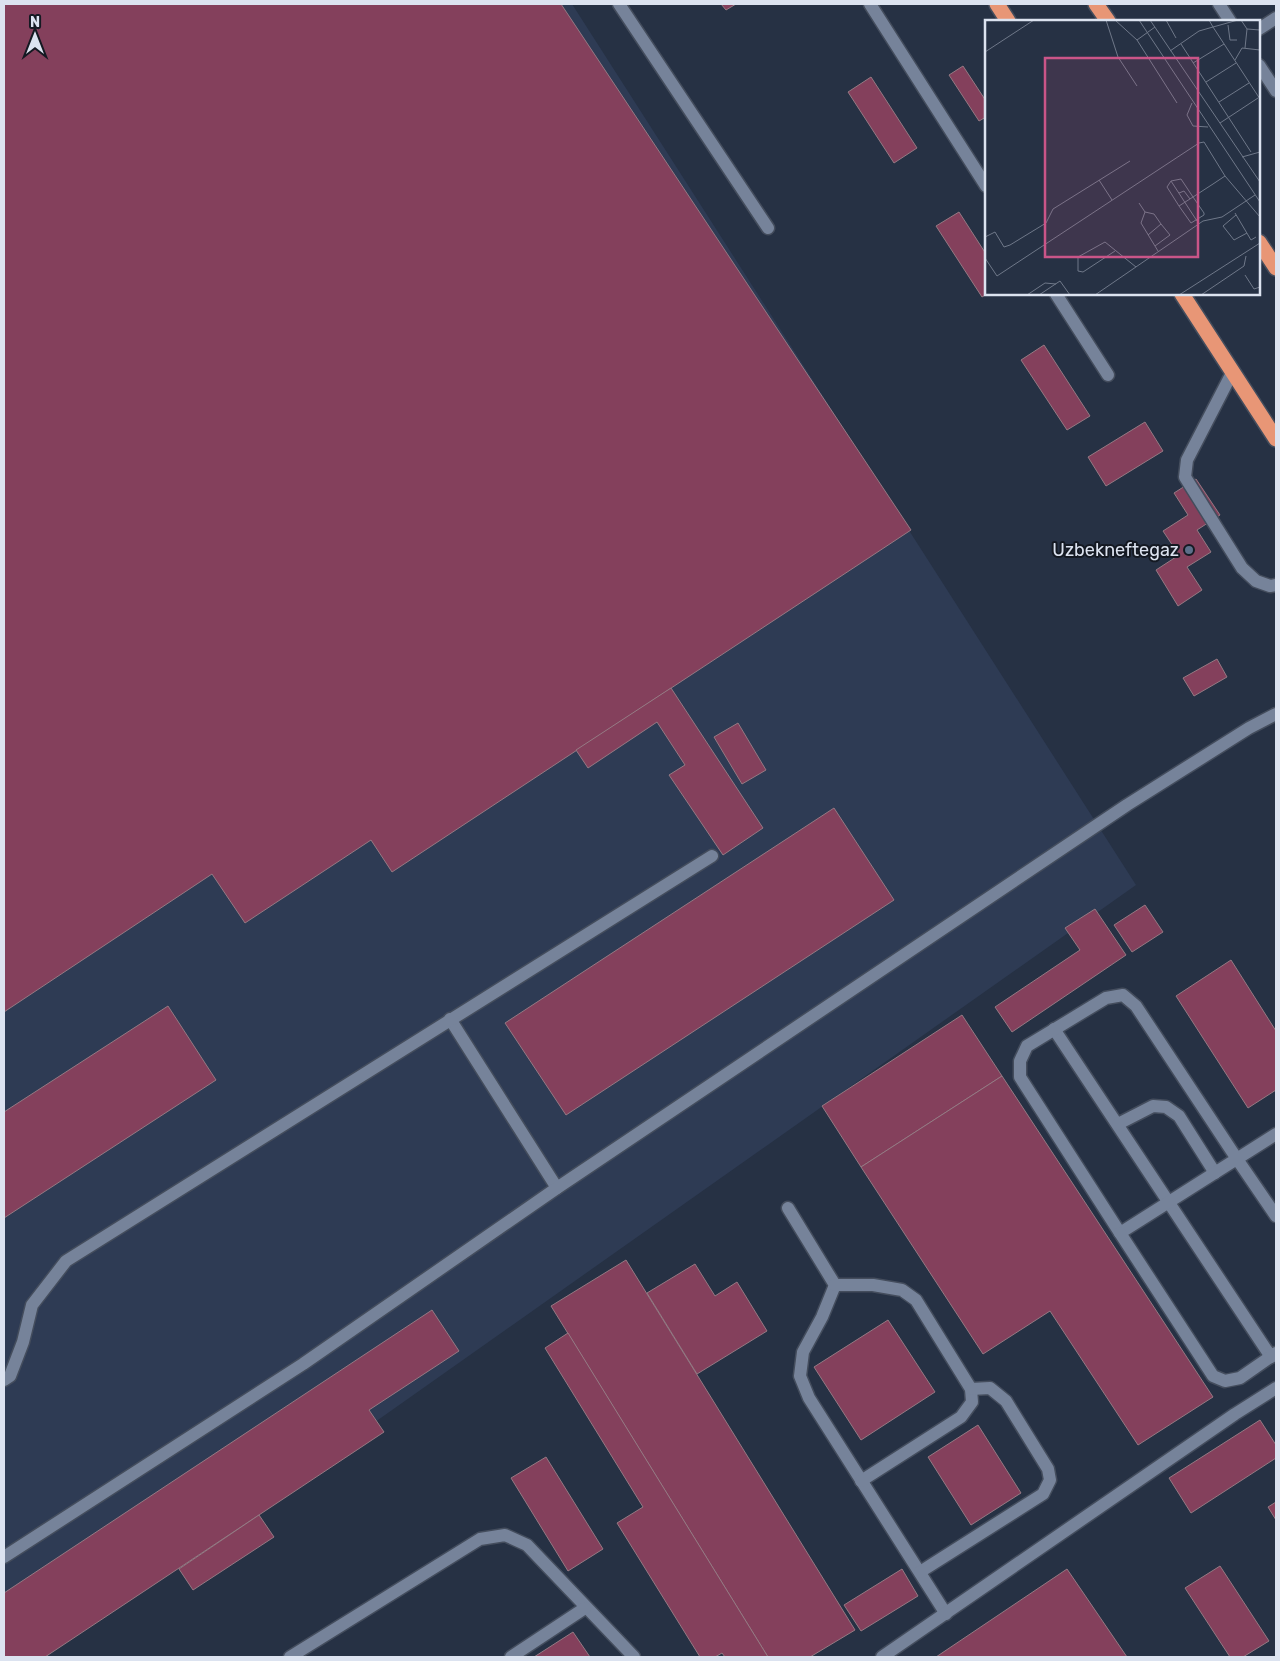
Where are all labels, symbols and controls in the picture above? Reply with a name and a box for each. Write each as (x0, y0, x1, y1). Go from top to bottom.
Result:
north arrow (10, 10, 60, 60)
text: N (30, 14, 40, 31)
inset map (985, 20, 1260, 295)
place label: Uzbekneftegaz (1052, 539, 1179, 561)
marker: Uzbekneftegaz (1183, 544, 1195, 556)

